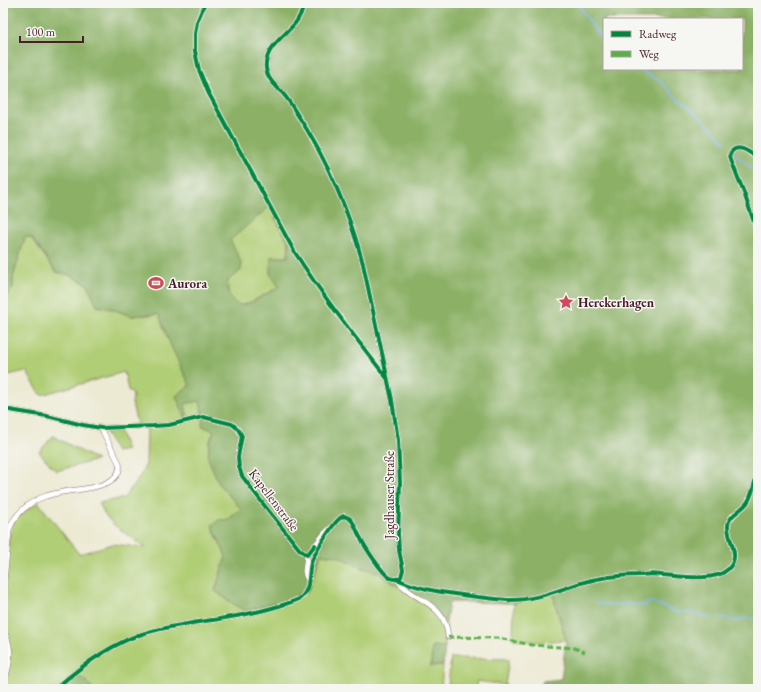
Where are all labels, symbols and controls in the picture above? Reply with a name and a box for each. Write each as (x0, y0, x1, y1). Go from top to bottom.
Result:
scale bar (20, 18, 83, 44)
legend (603, 18, 743, 70)
text: 100 m (26, 24, 56, 40)
text: Radweg (639, 26, 677, 42)
text: Weg (639, 46, 659, 62)
sports icon: Aurora (147, 274, 165, 292)
place label: Aurora (167, 275, 208, 292)
place icon: Herckerhagen (557, 293, 575, 311)
place label: Herckerhagen (578, 294, 655, 311)
street label: Jagdhauser Straße (381, 451, 398, 540)
street label: Kapellenstraße (245, 466, 303, 534)

